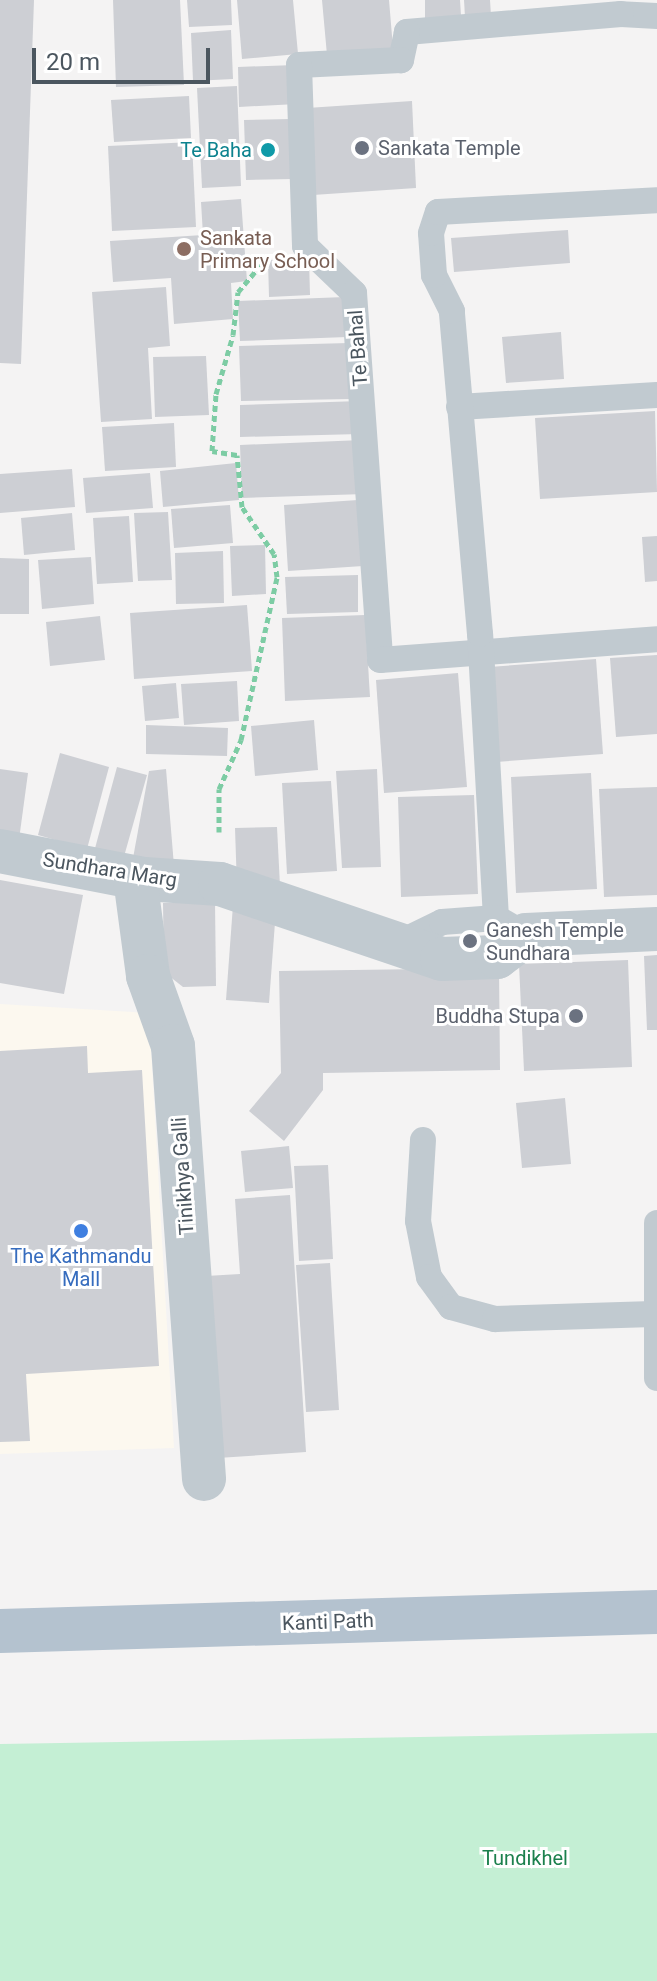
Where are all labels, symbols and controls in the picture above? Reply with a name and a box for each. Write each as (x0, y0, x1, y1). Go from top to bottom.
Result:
scale bar (36, 32, 214, 82)
text: 20 m (46, 48, 100, 76)
place label: Sankata Temple (378, 136, 521, 160)
place label: Te Baha (180, 138, 252, 162)
marker: Sankata Temple (353, 139, 371, 157)
marker: Te Baha (259, 141, 277, 159)
place label: Sankata Primary School (200, 226, 335, 273)
marker: Sankata Primary School (175, 240, 193, 258)
street label: Te Bahal (343, 309, 373, 387)
street label: Sundhara Marg (41, 848, 179, 892)
place label: Ganesh Temple Sundhara (486, 918, 624, 965)
marker: Ganesh Temple Sundhara (461, 932, 479, 950)
place label: Buddha Stupa (436, 1004, 560, 1028)
marker: Buddha Stupa (567, 1007, 585, 1025)
street label: Tinikhya Galli (167, 1116, 199, 1236)
marker: The Kathmandu Mall (72, 1222, 90, 1240)
place label: The Kathmandu Mall (10, 1244, 152, 1291)
street label: Kanti Path (282, 1608, 374, 1636)
park label: Tundikhel (482, 1846, 568, 1870)

